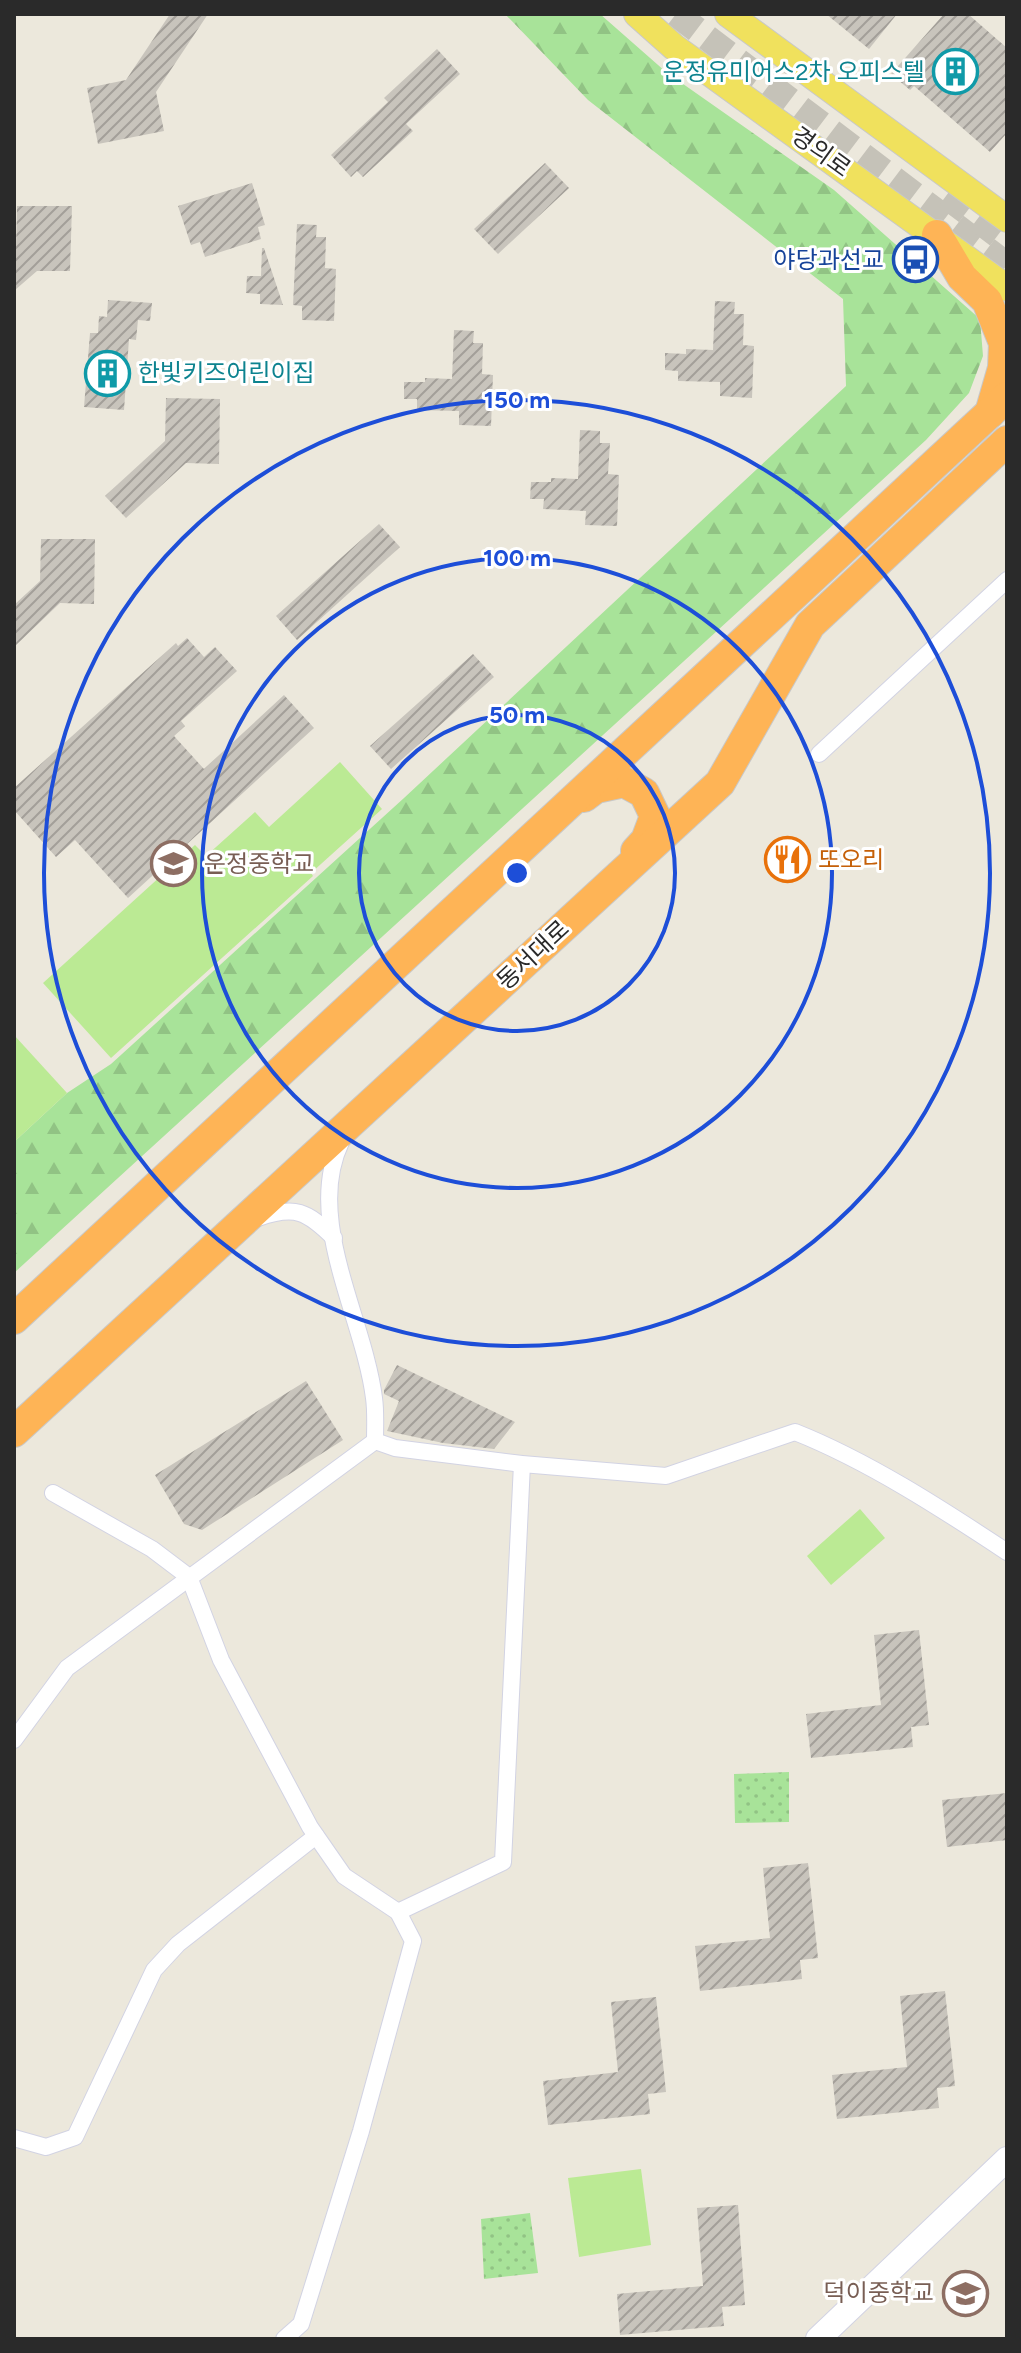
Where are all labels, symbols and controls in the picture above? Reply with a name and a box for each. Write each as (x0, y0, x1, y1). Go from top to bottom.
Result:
building icon: 운정유미어스2차 오피스텔 (932, 48, 980, 96)
place label: 운정유미어스2차 오피스텔 (663, 57, 925, 86)
street label: 경의로 (786, 120, 857, 183)
bus stop icon: 야당과선교 (891, 236, 939, 284)
place label: 야당과선교 (774, 245, 884, 274)
building icon: 한빛키즈어린이집 (83, 349, 131, 397)
place label: 한빛키즈어린이집 (138, 358, 315, 387)
text: 150 m (484, 385, 550, 414)
text: 100 m (483, 543, 551, 572)
text: 50 m (489, 700, 545, 729)
restaurant icon: 또오리 (763, 836, 811, 884)
school or university icon: 운정중학교 (149, 840, 197, 888)
place label: 또오리 (818, 845, 884, 874)
place label: 운정중학교 (204, 849, 314, 878)
centre of rings (503, 859, 531, 887)
street label: 동서대로 (490, 914, 575, 995)
school or university icon: 덕이중학교 (941, 2269, 989, 2317)
place label: 덕이중학교 (824, 2278, 934, 2307)

